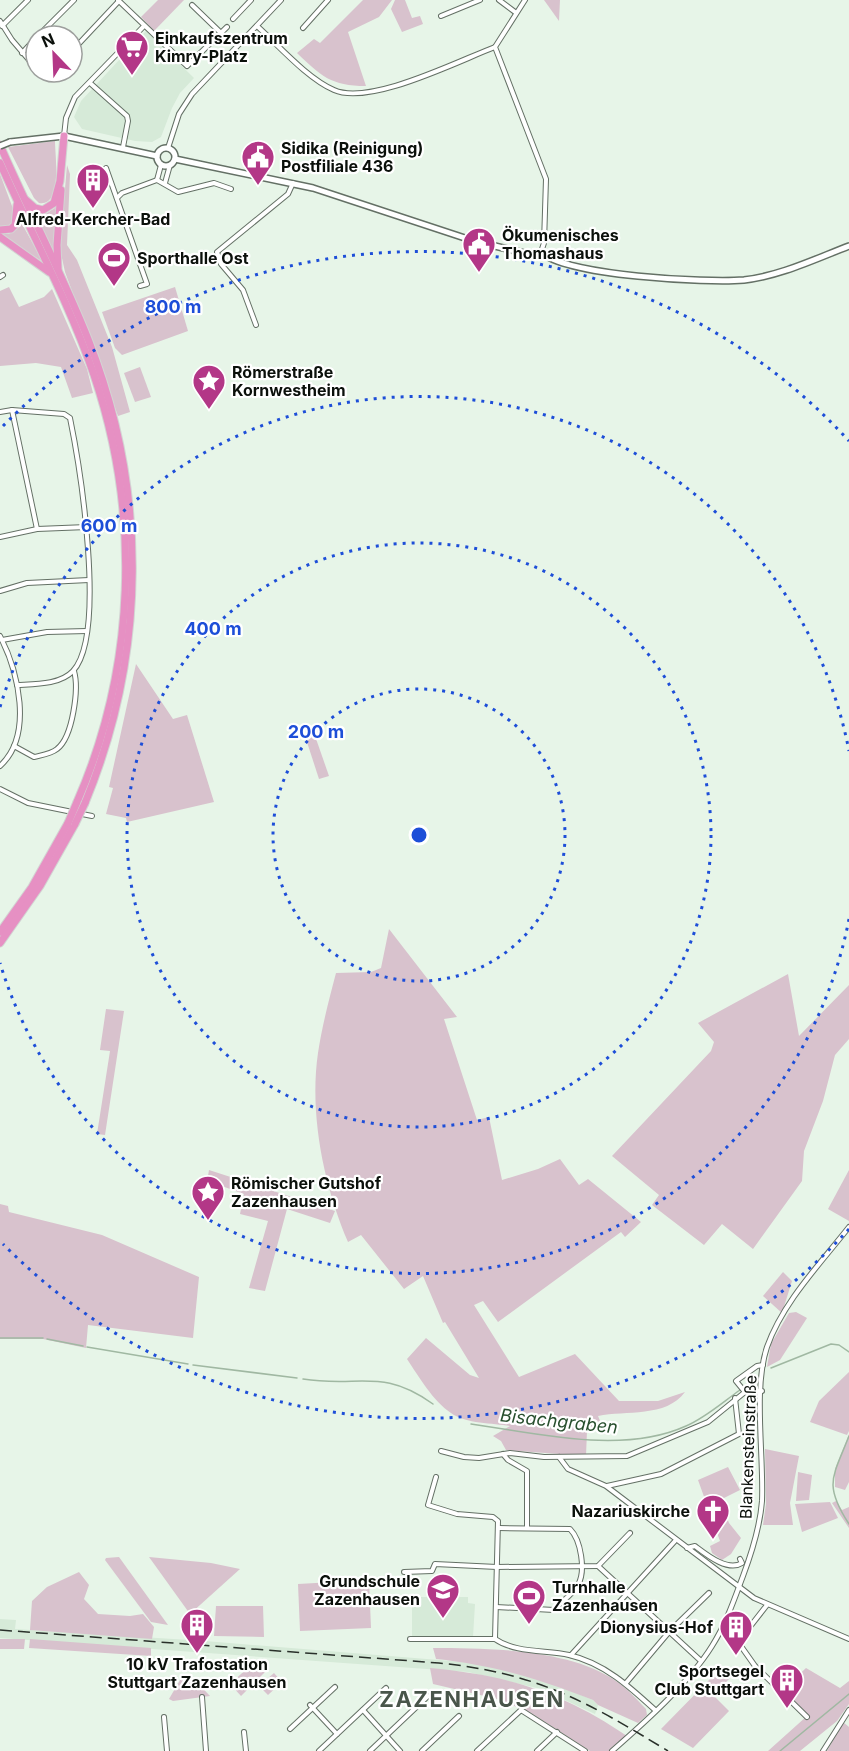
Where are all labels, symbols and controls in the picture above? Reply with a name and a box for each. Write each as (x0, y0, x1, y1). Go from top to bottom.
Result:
north arrow (24, 24, 84, 84)
place label: Einkaufszentrum Kimry-Platz (155, 28, 288, 66)
text: N (39, 29, 58, 52)
supermarket icon: Einkaufszentrum Kimry-Platz (114, 29, 150, 76)
place label: Sidika (Reinigung) Postfiliale 436 (281, 138, 423, 176)
public building icon: Sidika (Reinigung) Postfiliale 436 (240, 139, 276, 186)
building icon: Alfred-Kercher-Bad (75, 162, 111, 209)
place label: Alfred-Kercher-Bad (16, 209, 170, 229)
place label: Ökumenisches Thomashaus (502, 225, 619, 263)
public building icon: Ökumenisches Thomashaus (461, 226, 497, 273)
sports icon: Sporthalle Ost (96, 240, 132, 287)
place label: Sporthalle Ost (137, 248, 249, 268)
text: 800 m (145, 296, 201, 317)
place label: Römerstraße Kornwestheim (232, 362, 345, 400)
place icon: Römerstraße Kornwestheim (191, 363, 227, 410)
text: 600 m (81, 515, 137, 536)
text: 400 m (184, 618, 242, 639)
text: 200 m (288, 721, 344, 742)
centre of rings (409, 825, 429, 845)
place label: Römischer Gutshof Zazenhausen (231, 1173, 382, 1211)
place icon: Römischer Gutshof Zazenhausen (190, 1174, 226, 1221)
street label: Blankensteinstraße (735, 1375, 761, 1519)
water label: Bisachgraben (499, 1404, 619, 1438)
church icon: Nazariuskirche (695, 1493, 731, 1540)
place label: Nazariuskirche (572, 1501, 690, 1521)
place label: Grundschule Zazenhausen (314, 1571, 420, 1609)
school or university icon: Grundschule Zazenhausen (425, 1572, 461, 1619)
place label: Turnhalle Zazenhausen (552, 1577, 658, 1615)
sports icon: Turnhalle Zazenhausen (511, 1578, 547, 1625)
building icon: 10 kV Trafostation Stuttgart Zazenhausen (179, 1607, 215, 1654)
building icon: Dionysius-Hof (718, 1609, 754, 1656)
place label: Dionysius-Hof (600, 1617, 714, 1637)
place label: 10 kV Trafostation Stuttgart Zazenhausen (107, 1654, 287, 1692)
place label: Sportsegel Club Stuttgart (655, 1661, 764, 1699)
building icon: Sportsegel Club Stuttgart (769, 1662, 805, 1709)
district label: ZAZENHAUSEN (379, 1686, 565, 1712)

